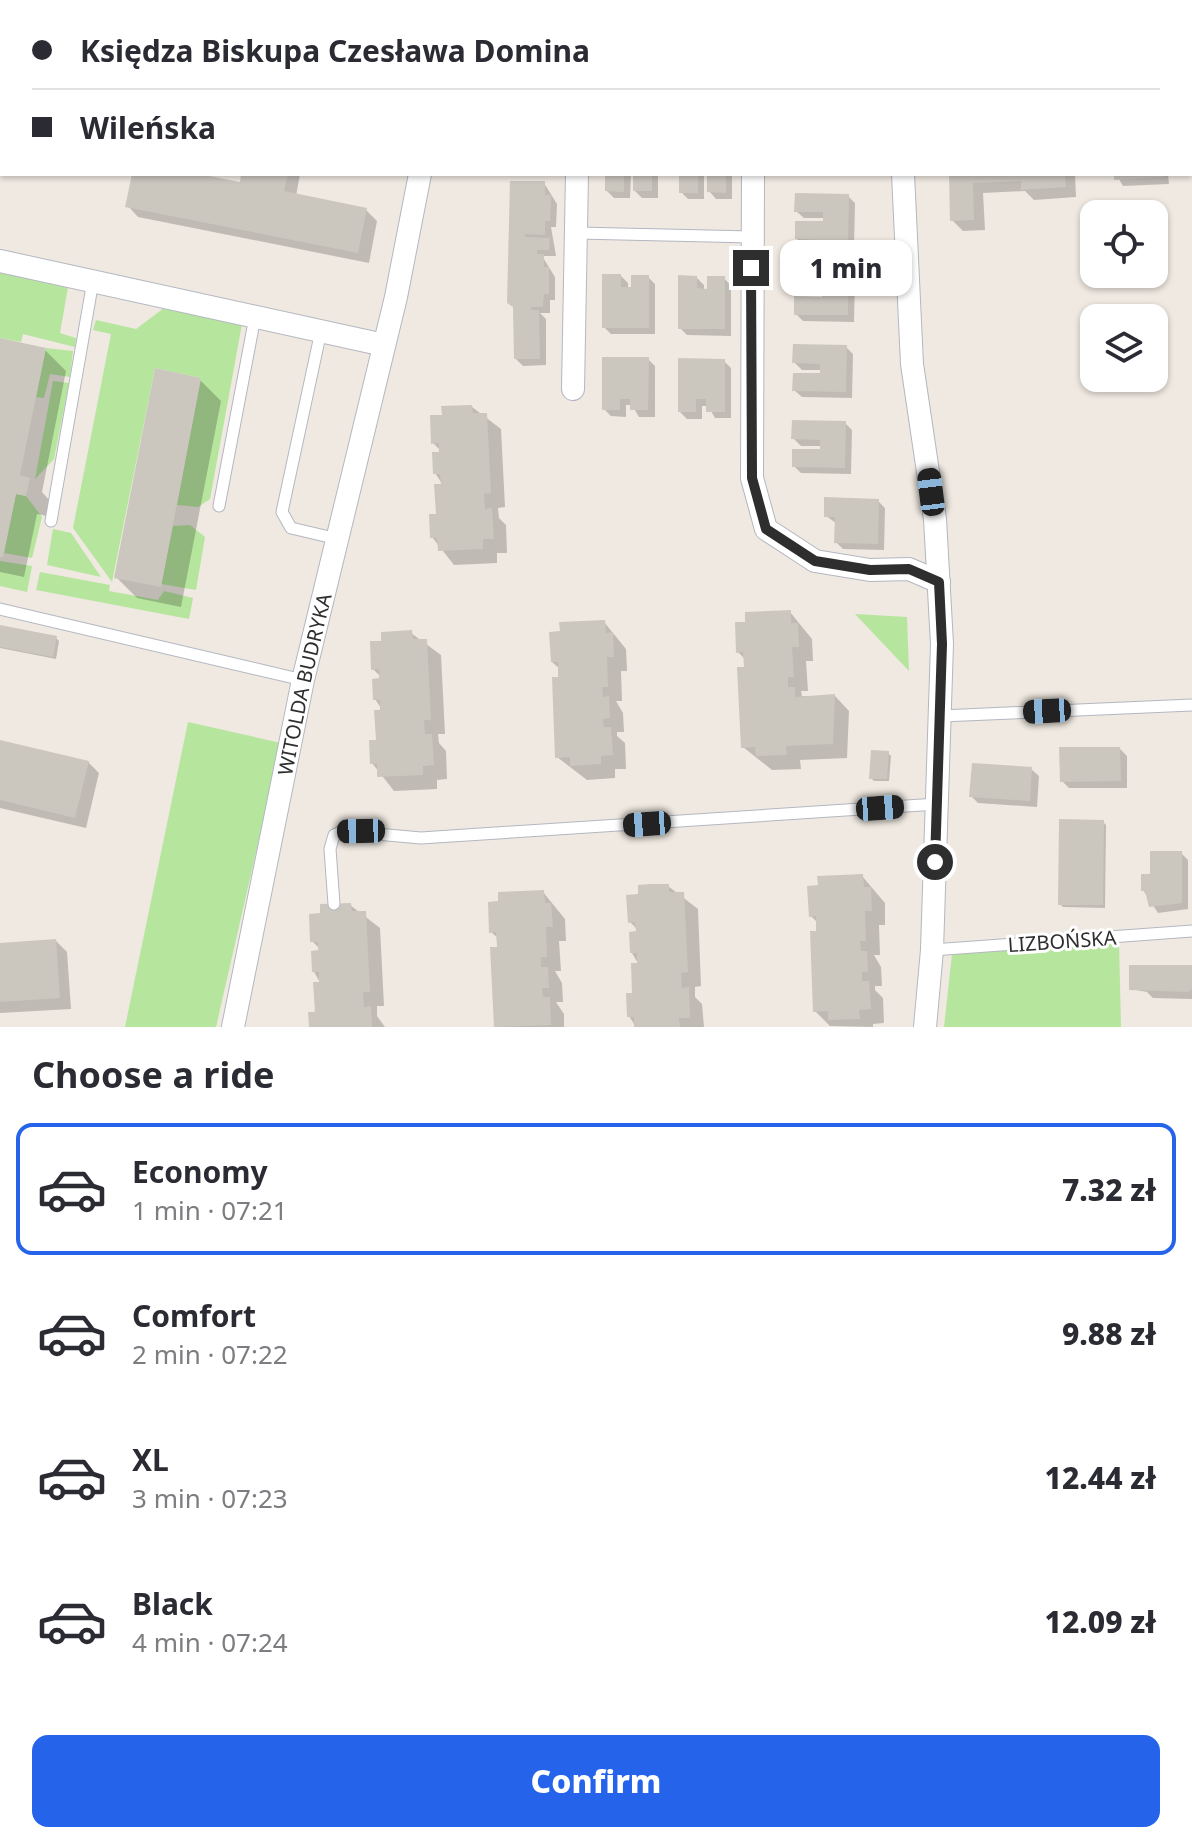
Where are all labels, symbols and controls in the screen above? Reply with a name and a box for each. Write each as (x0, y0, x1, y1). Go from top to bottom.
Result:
text: Księdza Biskupa Czesława Domina (80, 30, 590, 71)
text: Wileńska (80, 107, 216, 148)
map controls (1080, 200, 1168, 392)
button: locate (1080, 200, 1168, 288)
callout: 1 min (779, 240, 911, 296)
route end (733, 250, 769, 286)
text: 1 min (810, 250, 882, 286)
button: layers (1080, 304, 1168, 392)
car (916, 467, 946, 517)
street label: WITOLDA BUDRYKA (271, 590, 337, 778)
car (1022, 698, 1072, 724)
car (855, 794, 905, 822)
car (622, 810, 672, 838)
car (337, 819, 385, 843)
route start (917, 844, 953, 880)
street label: LIZBOŃSKA (1007, 924, 1117, 958)
text: Choose a ride (32, 1050, 274, 1099)
text: Economy (132, 1151, 268, 1192)
icon: car (36, 1153, 108, 1225)
text: 7.32 zł (1062, 1169, 1156, 1210)
text: 1 min · 07:21 (132, 1192, 288, 1228)
text: Comfort (132, 1295, 256, 1336)
icon: car (36, 1297, 108, 1369)
text: 9.88 zł (1062, 1313, 1156, 1354)
text: 2 min · 07:22 (132, 1336, 288, 1372)
text: XL (132, 1439, 169, 1480)
icon: car (36, 1441, 108, 1513)
text: 12.44 zł (1045, 1457, 1156, 1498)
text: 3 min · 07:23 (132, 1480, 288, 1516)
text: Black (132, 1583, 213, 1624)
icon: car (36, 1585, 108, 1657)
text: 12.09 zł (1045, 1601, 1156, 1642)
text: 4 min · 07:24 (132, 1624, 288, 1660)
button: Confirm (32, 1735, 1160, 1827)

